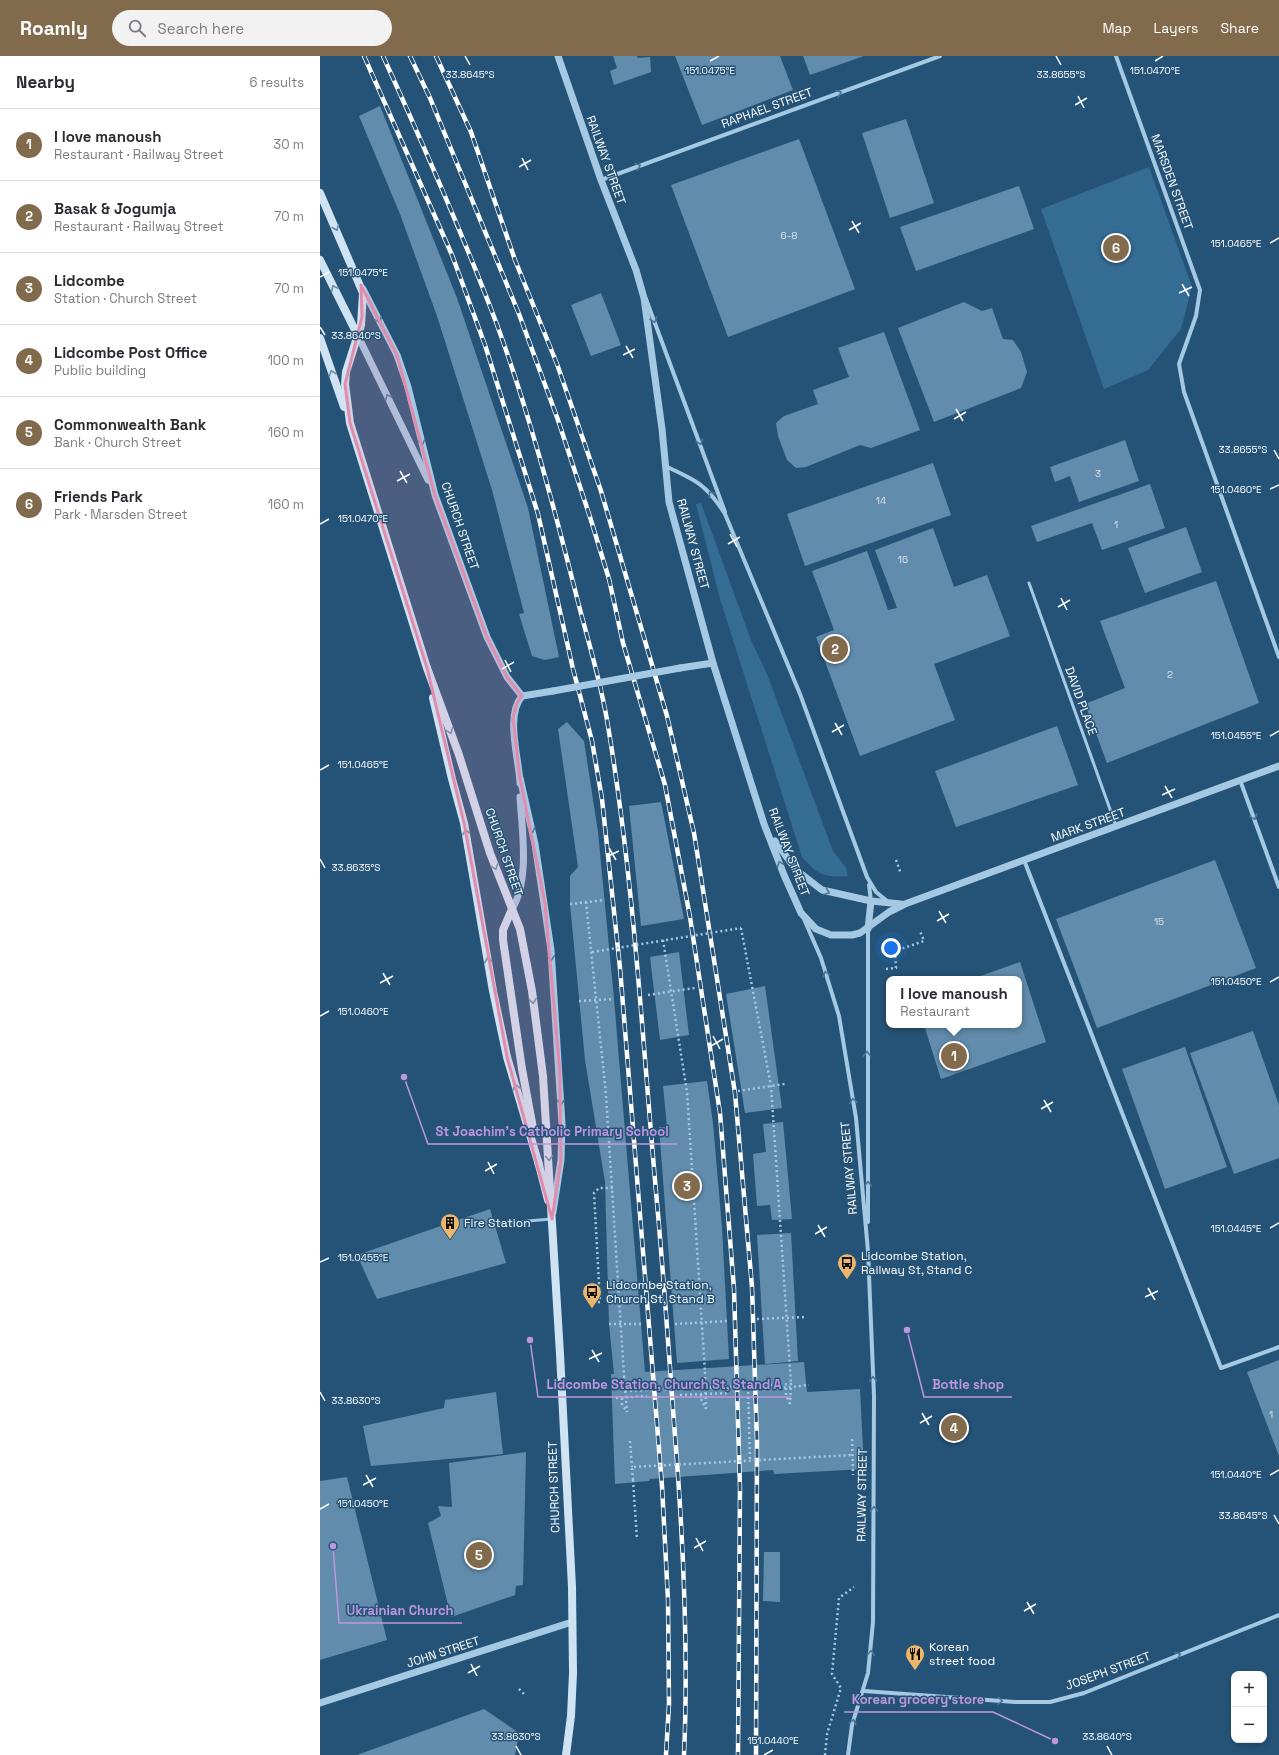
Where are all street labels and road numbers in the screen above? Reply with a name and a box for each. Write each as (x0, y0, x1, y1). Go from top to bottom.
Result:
street label: RAPHAEL STREET (719, 84, 815, 132)
street label: RAILWAY STREET (583, 113, 629, 207)
street label: MARSDEN STREET (1147, 132, 1197, 232)
street label: CHURCH STREET (437, 480, 483, 572)
street label: RAILWAY STREET (673, 497, 713, 591)
street label: DAVID PLACE (1061, 665, 1101, 738)
street label: MARK STREET (1049, 804, 1127, 846)
street label: CHURCH STREET (481, 806, 527, 898)
street label: RAILWAY STREET (765, 806, 813, 898)
street label: RAILWAY STREET (837, 1121, 861, 1215)
street label: CHURCH STREET (544, 1441, 564, 1533)
street label: RAILWAY STREET (853, 1448, 871, 1542)
street label: JOHN STREET (404, 1633, 482, 1671)
street label: JOSEPH STREET (1063, 1648, 1153, 1694)

